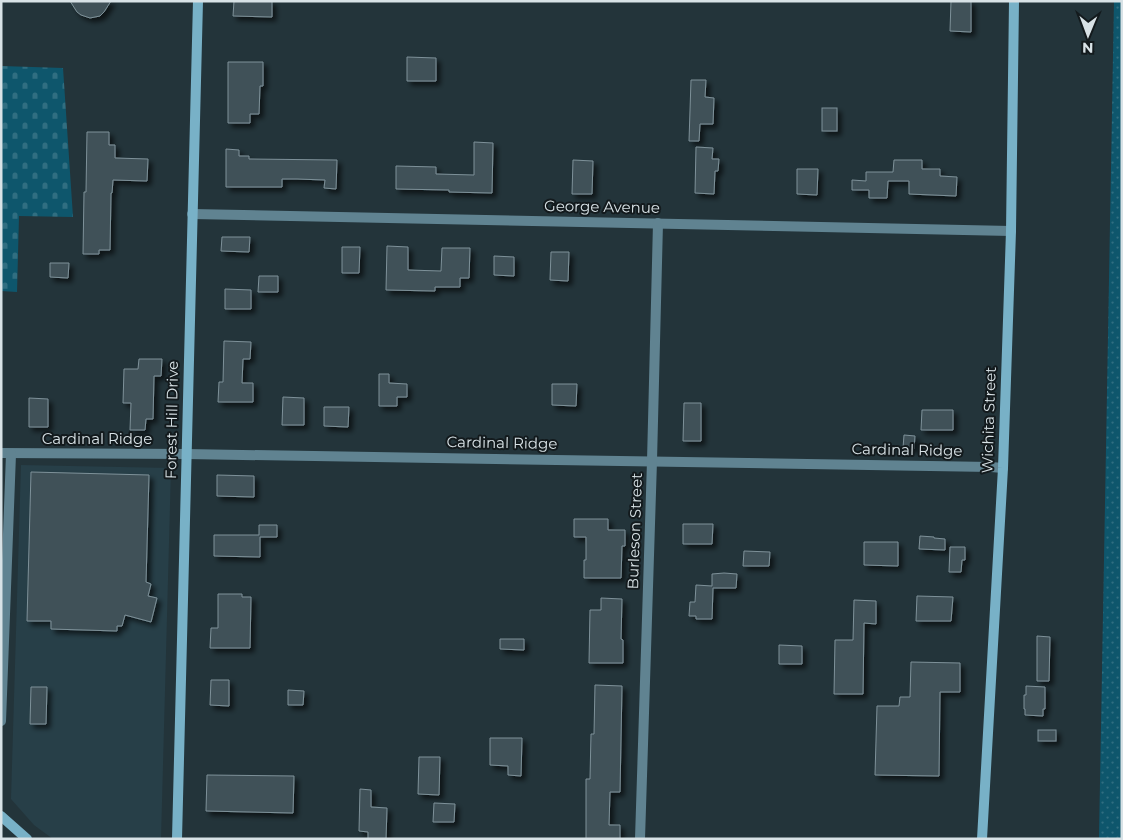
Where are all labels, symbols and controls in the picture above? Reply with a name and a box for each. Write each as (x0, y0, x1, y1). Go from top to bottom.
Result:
north arrow (1063, 10, 1113, 60)
text: N (1082, 39, 1094, 57)
street label: George Avenue (544, 196, 660, 217)
street label: Forest Hill Drive (161, 361, 182, 479)
street label: Wichita Street (977, 366, 1000, 474)
street label: Cardinal Ridge (42, 429, 152, 448)
street label: Cardinal Ridge (446, 432, 558, 453)
street label: Cardinal Ridge (851, 439, 963, 460)
street label: Burleson Street (623, 472, 646, 590)

